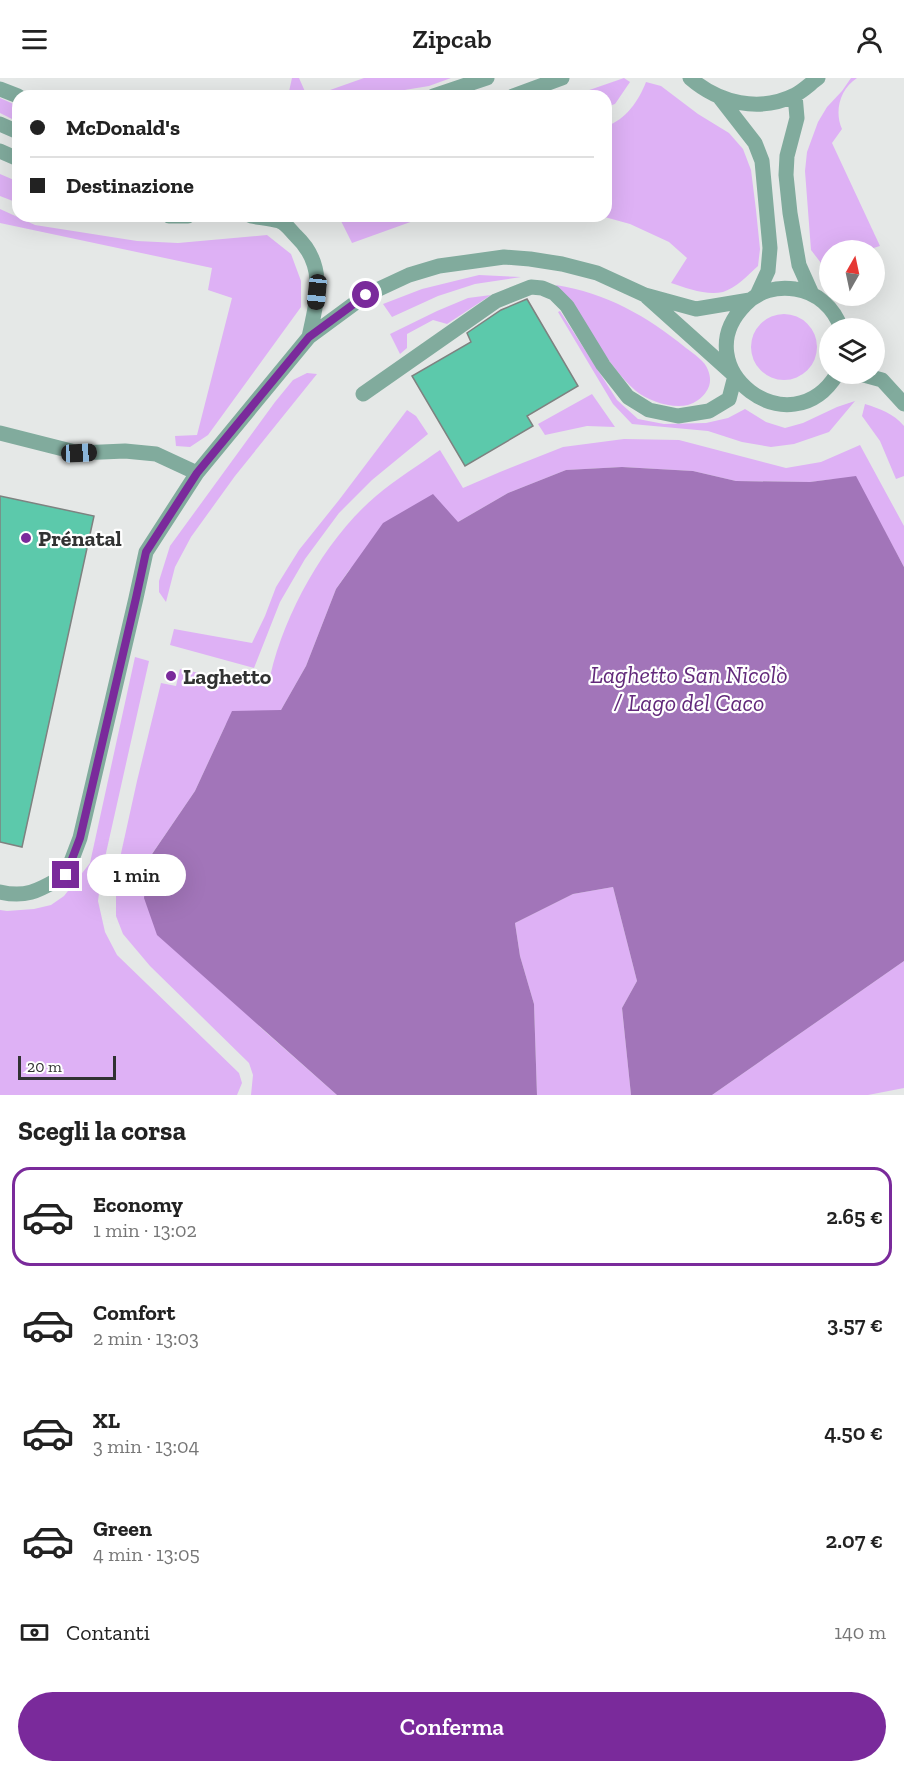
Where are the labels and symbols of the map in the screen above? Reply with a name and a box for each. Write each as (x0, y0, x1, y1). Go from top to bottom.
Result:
north arrow (819, 240, 885, 306)
car (306, 273, 328, 311)
route start (352, 281, 379, 308)
car (61, 443, 97, 463)
place label: Prénatal (38, 525, 122, 552)
marker: Prénatal (19, 531, 33, 545)
water label: Laghetto San Nicolò / Lago del Caco (590, 660, 788, 717)
place label: Laghetto (183, 663, 272, 690)
marker: Laghetto (164, 669, 178, 683)
callout: 1 min (87, 854, 186, 896)
route end (52, 861, 79, 888)
scale bar (18, 1053, 116, 1080)

